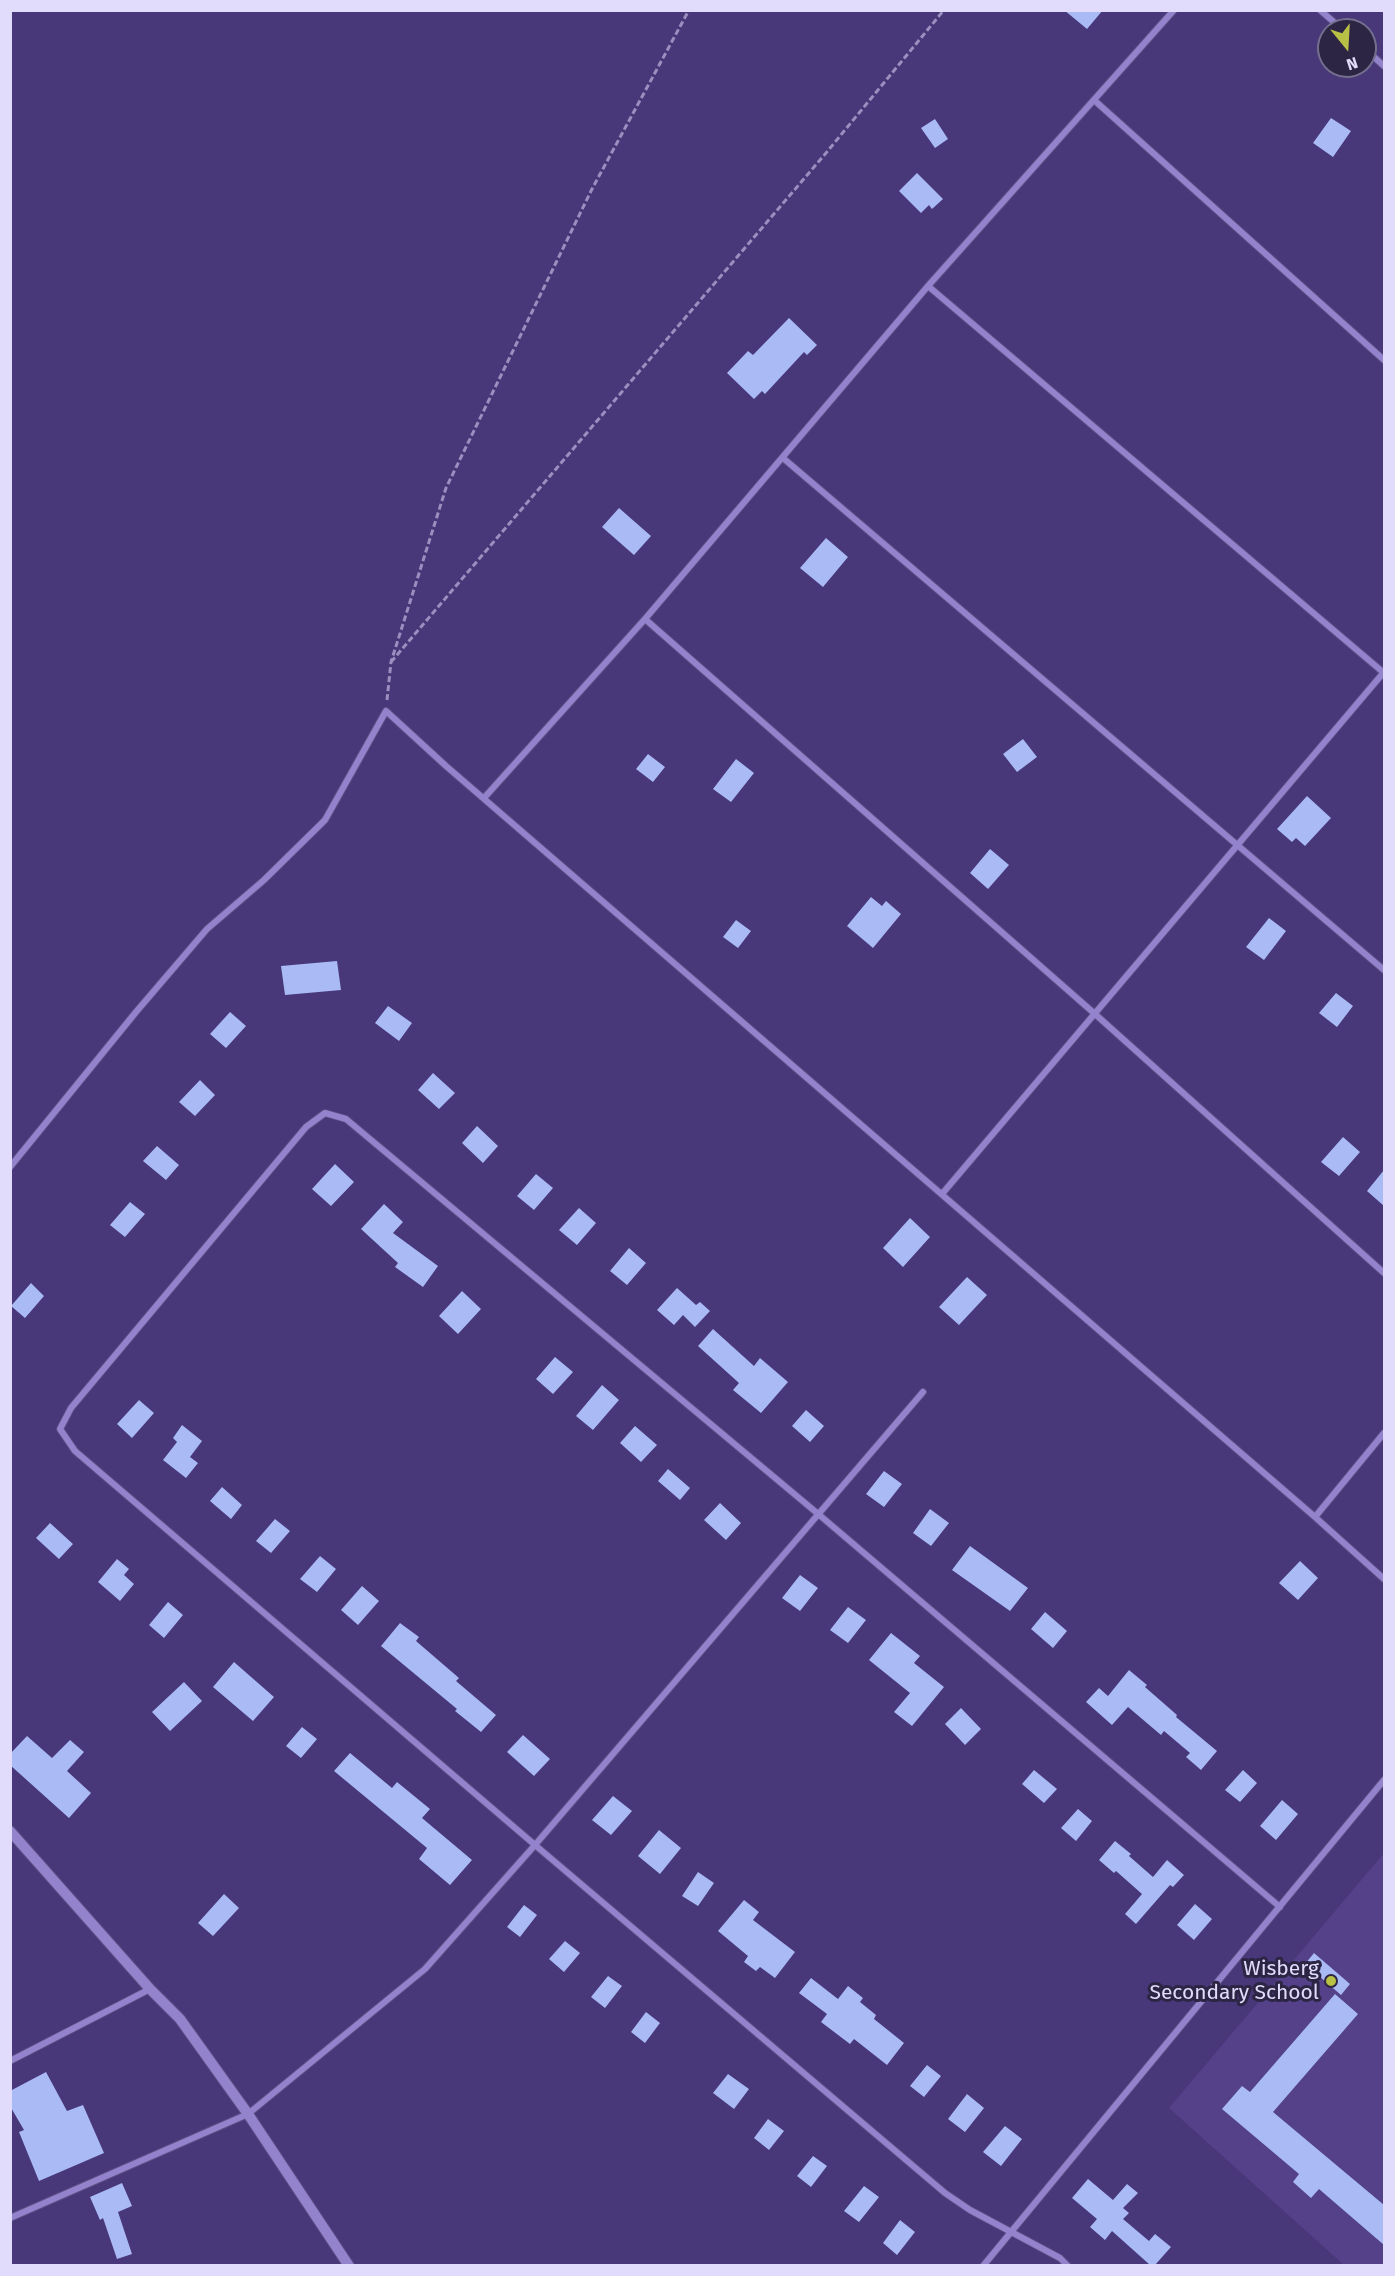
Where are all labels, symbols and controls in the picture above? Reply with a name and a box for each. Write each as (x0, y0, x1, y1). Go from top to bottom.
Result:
north arrow (1317, 18, 1377, 78)
text: N (1344, 53, 1360, 74)
place label: Wisberg Secondary School (1149, 1956, 1319, 2006)
marker: Wisberg Secondary School (1324, 1974, 1338, 1988)

